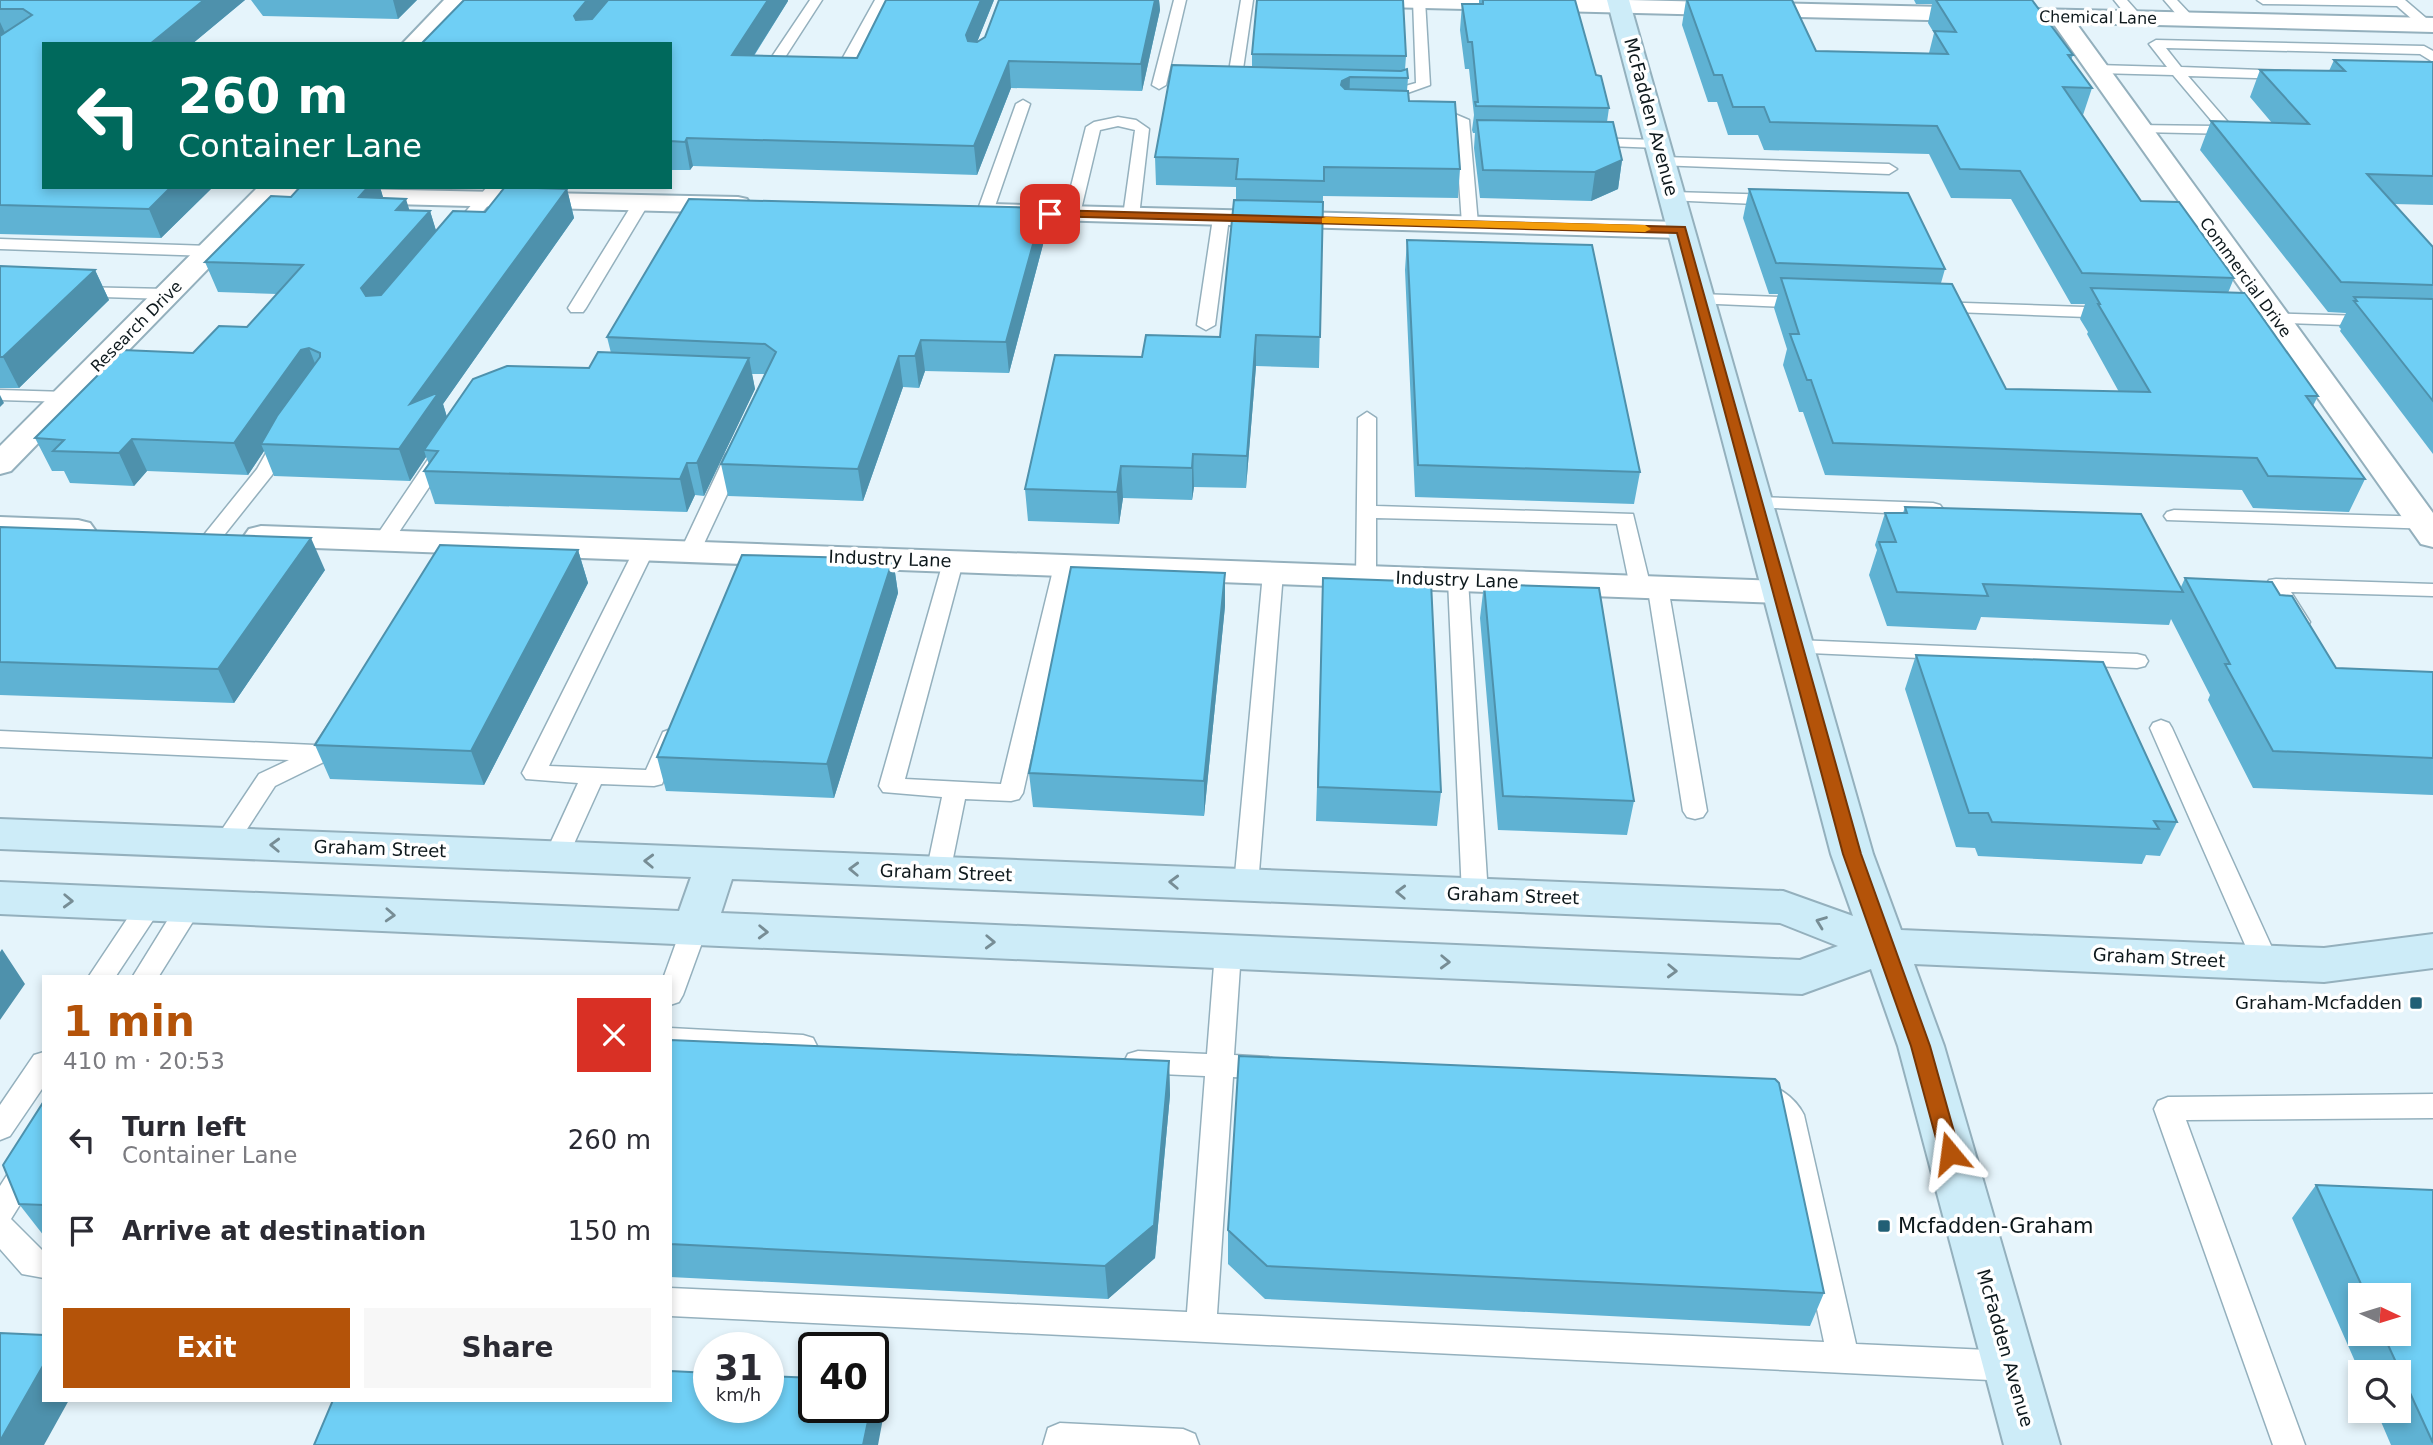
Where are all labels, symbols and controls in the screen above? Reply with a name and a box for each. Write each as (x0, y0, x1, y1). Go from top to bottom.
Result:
street label: Chemical Lane (2039, 7, 2157, 28)
street label: McFadden Avenue (1620, 35, 1683, 198)
text: 260 m (178, 68, 348, 125)
icon: left (63, 70, 154, 161)
text: Container Lane (178, 127, 422, 165)
pin (1020, 184, 1080, 244)
icon: arrive (1031, 195, 1069, 233)
street label: Commercial Drive (2196, 214, 2295, 341)
street label: Research Drive (87, 277, 186, 376)
street label: Industry Lane (828, 546, 952, 571)
street label: Industry Lane (1395, 567, 1519, 592)
street label: Graham Street (313, 836, 447, 861)
one-way arrow (269, 838, 280, 853)
one-way arrow (644, 853, 655, 868)
street label: Graham Street (879, 860, 1013, 885)
one-way arrow (848, 862, 859, 877)
one-way arrow (1168, 875, 1179, 890)
street label: Graham Street (1446, 883, 1580, 908)
one-way arrow (1395, 884, 1406, 899)
one-way arrow (63, 894, 74, 909)
one-way arrow (385, 908, 396, 923)
one-way arrow (1816, 916, 1828, 930)
one-way arrow (757, 924, 768, 939)
one-way arrow (985, 934, 996, 949)
street label: Graham Street (2092, 944, 2226, 971)
one-way arrow (1439, 954, 1450, 969)
one-way arrow (1667, 964, 1678, 979)
place label: Graham-Mcfadden (2235, 992, 2402, 1013)
marker: Graham-Mcfadden (2408, 995, 2424, 1011)
text: 1 min (63, 997, 195, 1046)
button: close (577, 998, 651, 1072)
text: 410 m · 20:53 (63, 1048, 225, 1074)
text: Turn left (122, 1112, 246, 1142)
position arrow (1913, 1116, 1987, 1190)
icon: left (63, 1121, 101, 1159)
text: 260 m (568, 1125, 651, 1155)
text: Container Lane (122, 1142, 297, 1168)
icon: arrive (63, 1212, 101, 1250)
place label: Mcfadden-Graham (1898, 1214, 2094, 1238)
text: Arrive at destination (122, 1216, 426, 1246)
text: 150 m (568, 1216, 651, 1246)
marker: Mcfadden-Graham (1876, 1218, 1892, 1234)
street label: McFadden Avenue (1973, 1267, 2038, 1429)
north arrow (2348, 1283, 2412, 1346)
map controls (2348, 1283, 2411, 1423)
button: Exit (63, 1308, 350, 1388)
button: Share (364, 1308, 651, 1388)
speed limit sign: 40 (798, 1332, 889, 1423)
text: 31 (714, 1348, 763, 1388)
button: search (2348, 1360, 2411, 1423)
text: km/h (716, 1384, 761, 1405)

